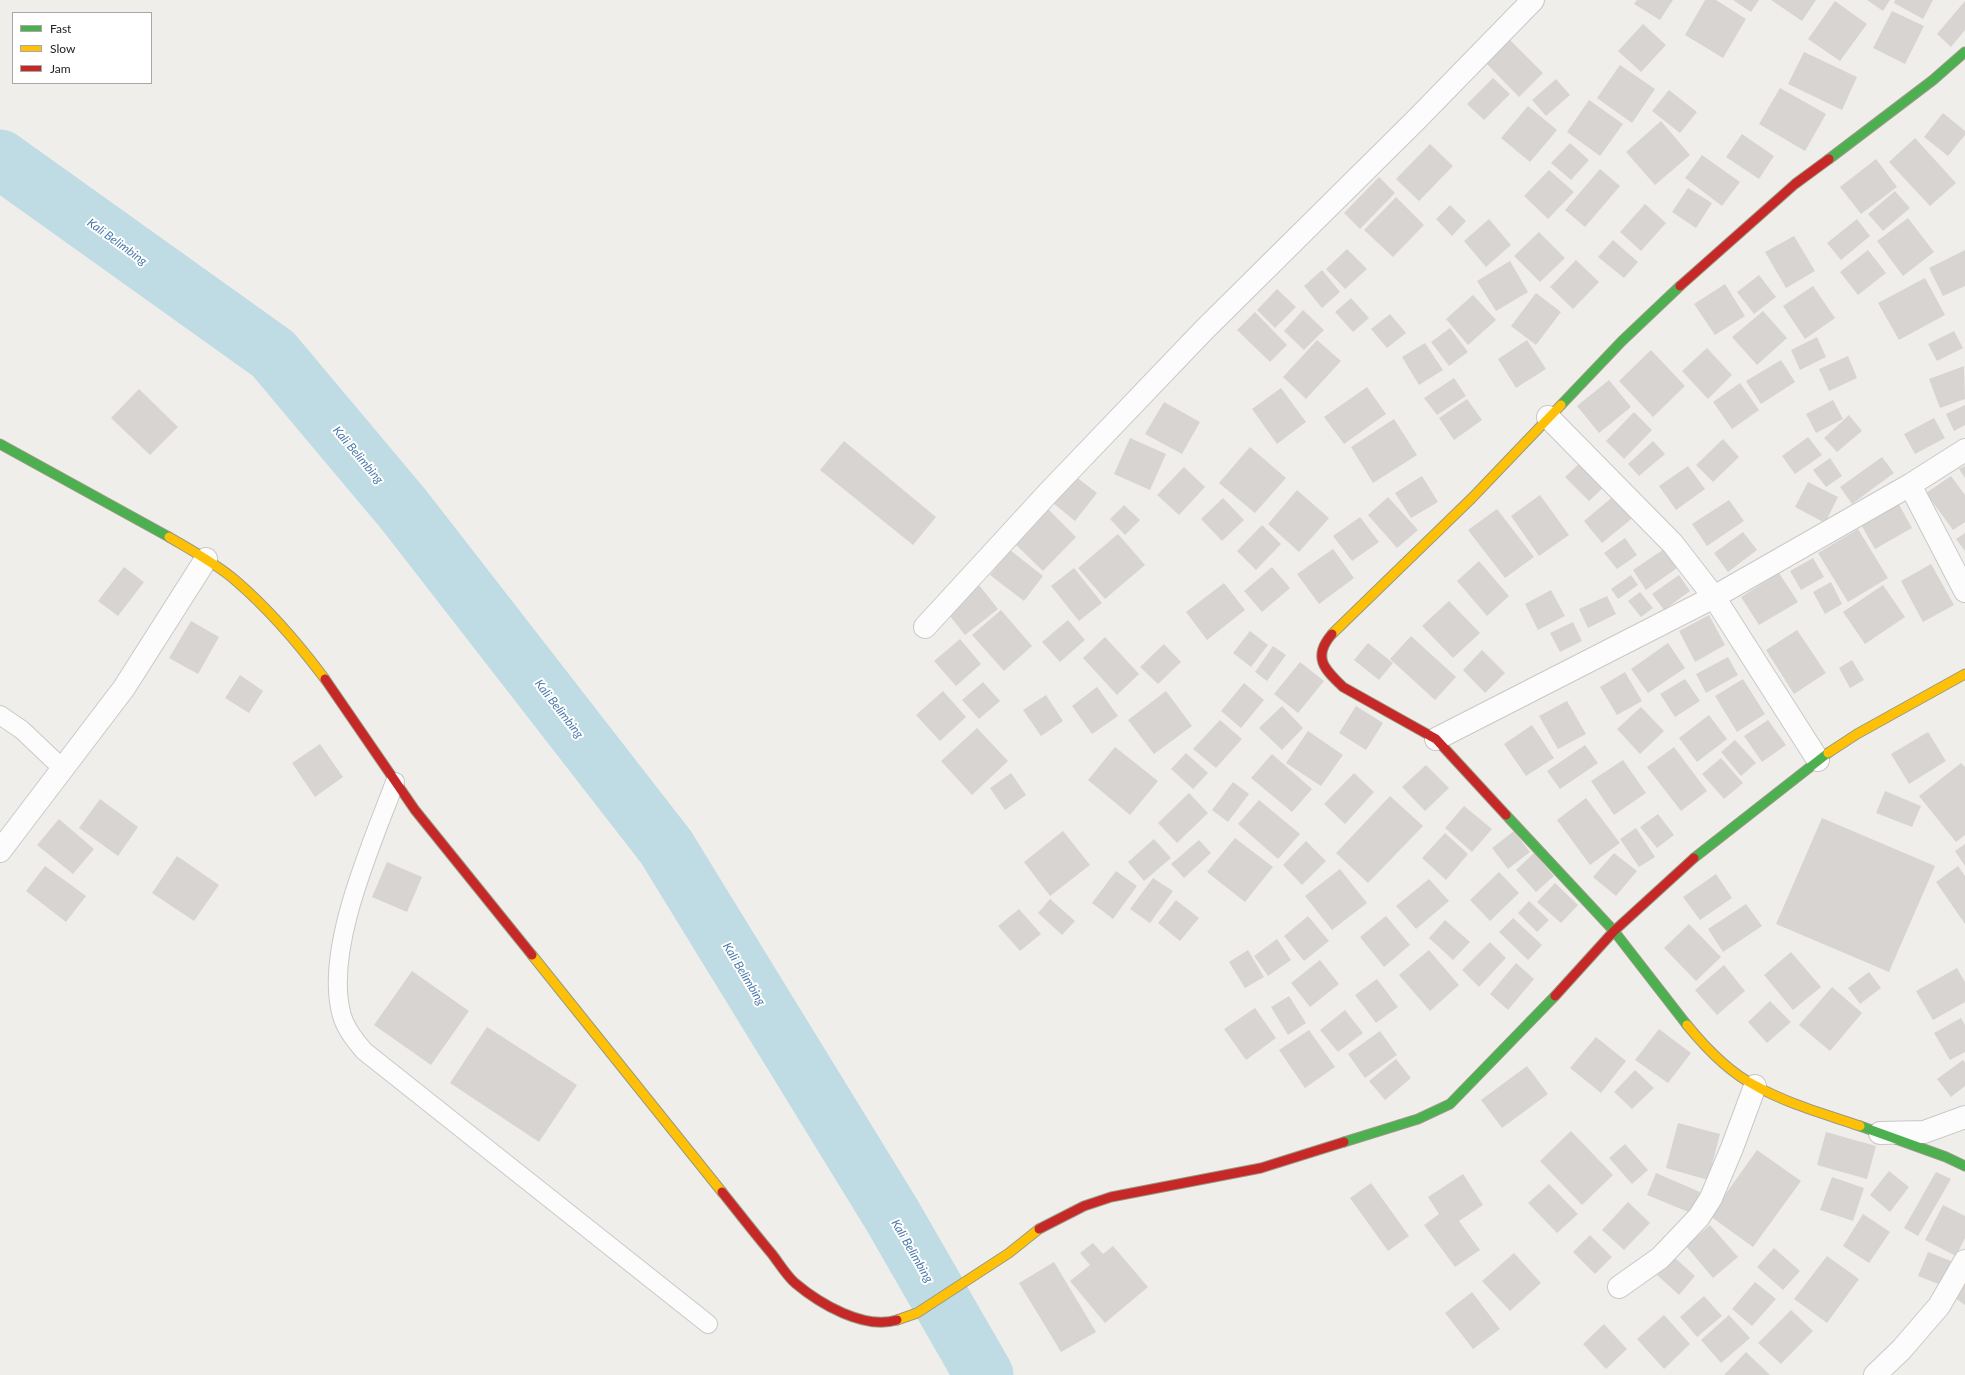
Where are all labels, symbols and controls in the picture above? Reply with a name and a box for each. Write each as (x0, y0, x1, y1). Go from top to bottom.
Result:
legend (12, 12, 152, 84)
text: Fast (50, 21, 71, 36)
text: Slow (50, 41, 75, 56)
text: Jam (50, 61, 71, 76)
water label: Kali Belimbing (84, 215, 150, 269)
water label: Kali Belimbing (330, 423, 386, 487)
water label: Kali Belimbing (532, 677, 586, 741)
water label: Kali Belimbing (720, 940, 768, 1008)
water label: Kali Belimbing (888, 1217, 936, 1285)

